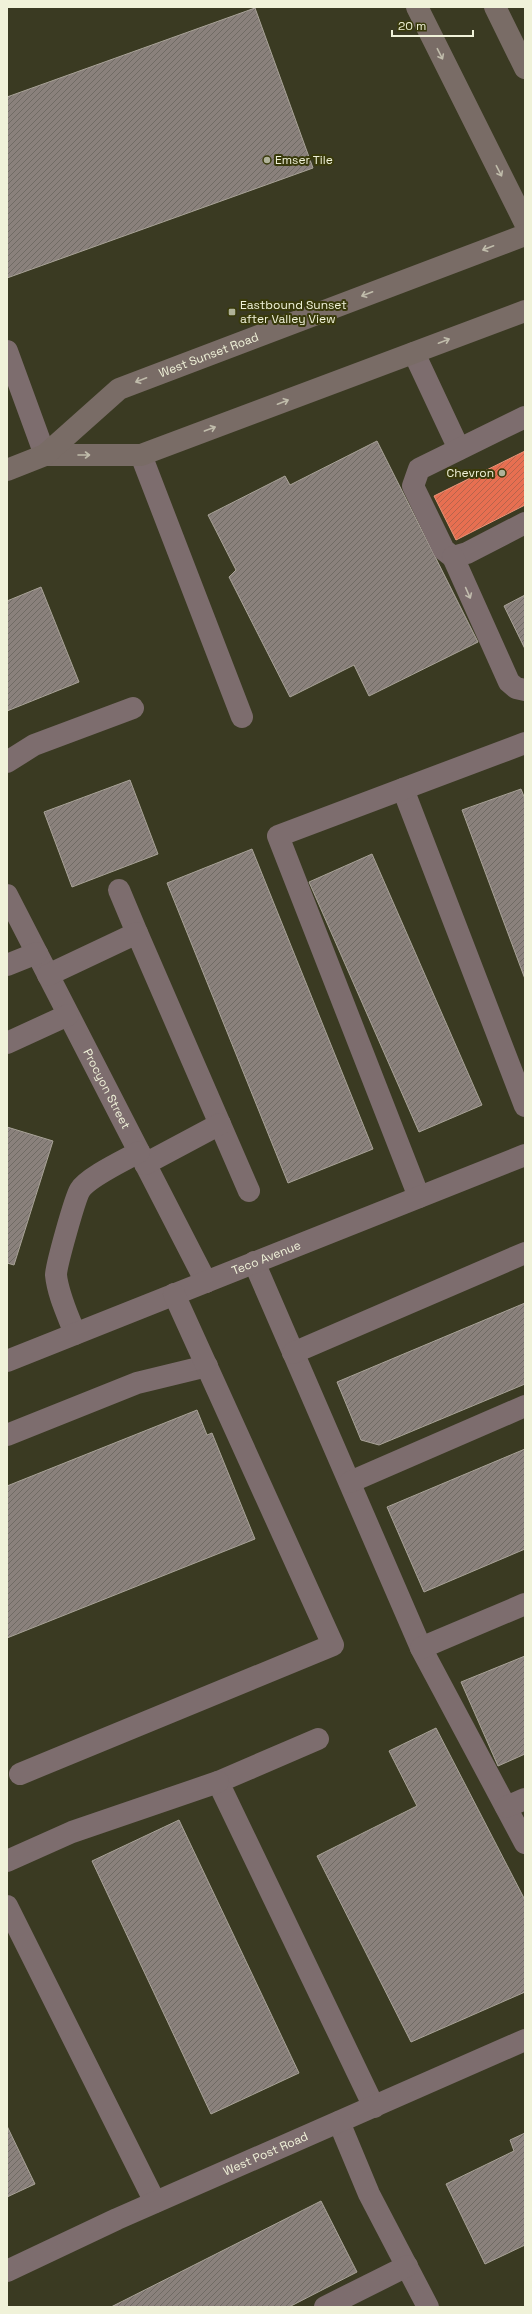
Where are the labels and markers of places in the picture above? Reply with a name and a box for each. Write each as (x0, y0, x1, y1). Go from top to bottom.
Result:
place label: Emser Tile (275, 152, 333, 168)
marker: Emser Tile (262, 155, 272, 165)
place label: Eastbound Sunset after Valley View (240, 297, 347, 327)
marker: Eastbound Sunset after Valley View (227, 307, 237, 317)
place label: Chevron (447, 465, 494, 481)
marker: Chevron (497, 468, 507, 478)

